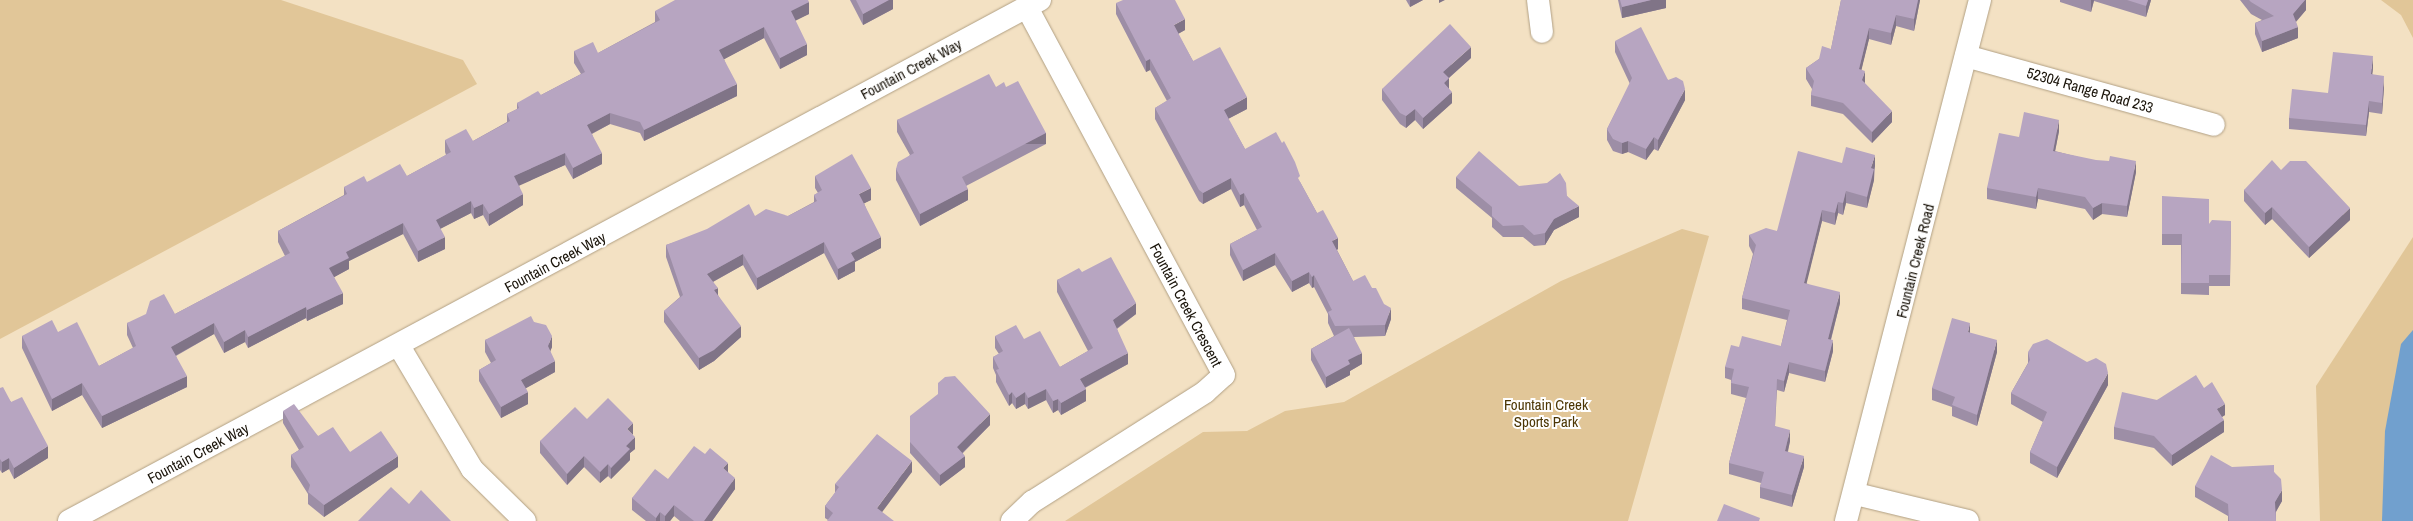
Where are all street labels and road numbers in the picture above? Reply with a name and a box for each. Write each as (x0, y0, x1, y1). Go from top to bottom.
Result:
street label: Fountain Creek Way (857, 35, 965, 103)
street label: 52304 Range Road 233 (2025, 63, 2155, 117)
street label: Fountain Creek Road (1892, 202, 1938, 320)
street label: Fountain Creek Way (501, 228, 609, 296)
street label: Fountain Creek Crescent (1146, 240, 1226, 370)
street label: Fountain Creek Way (144, 419, 252, 487)

